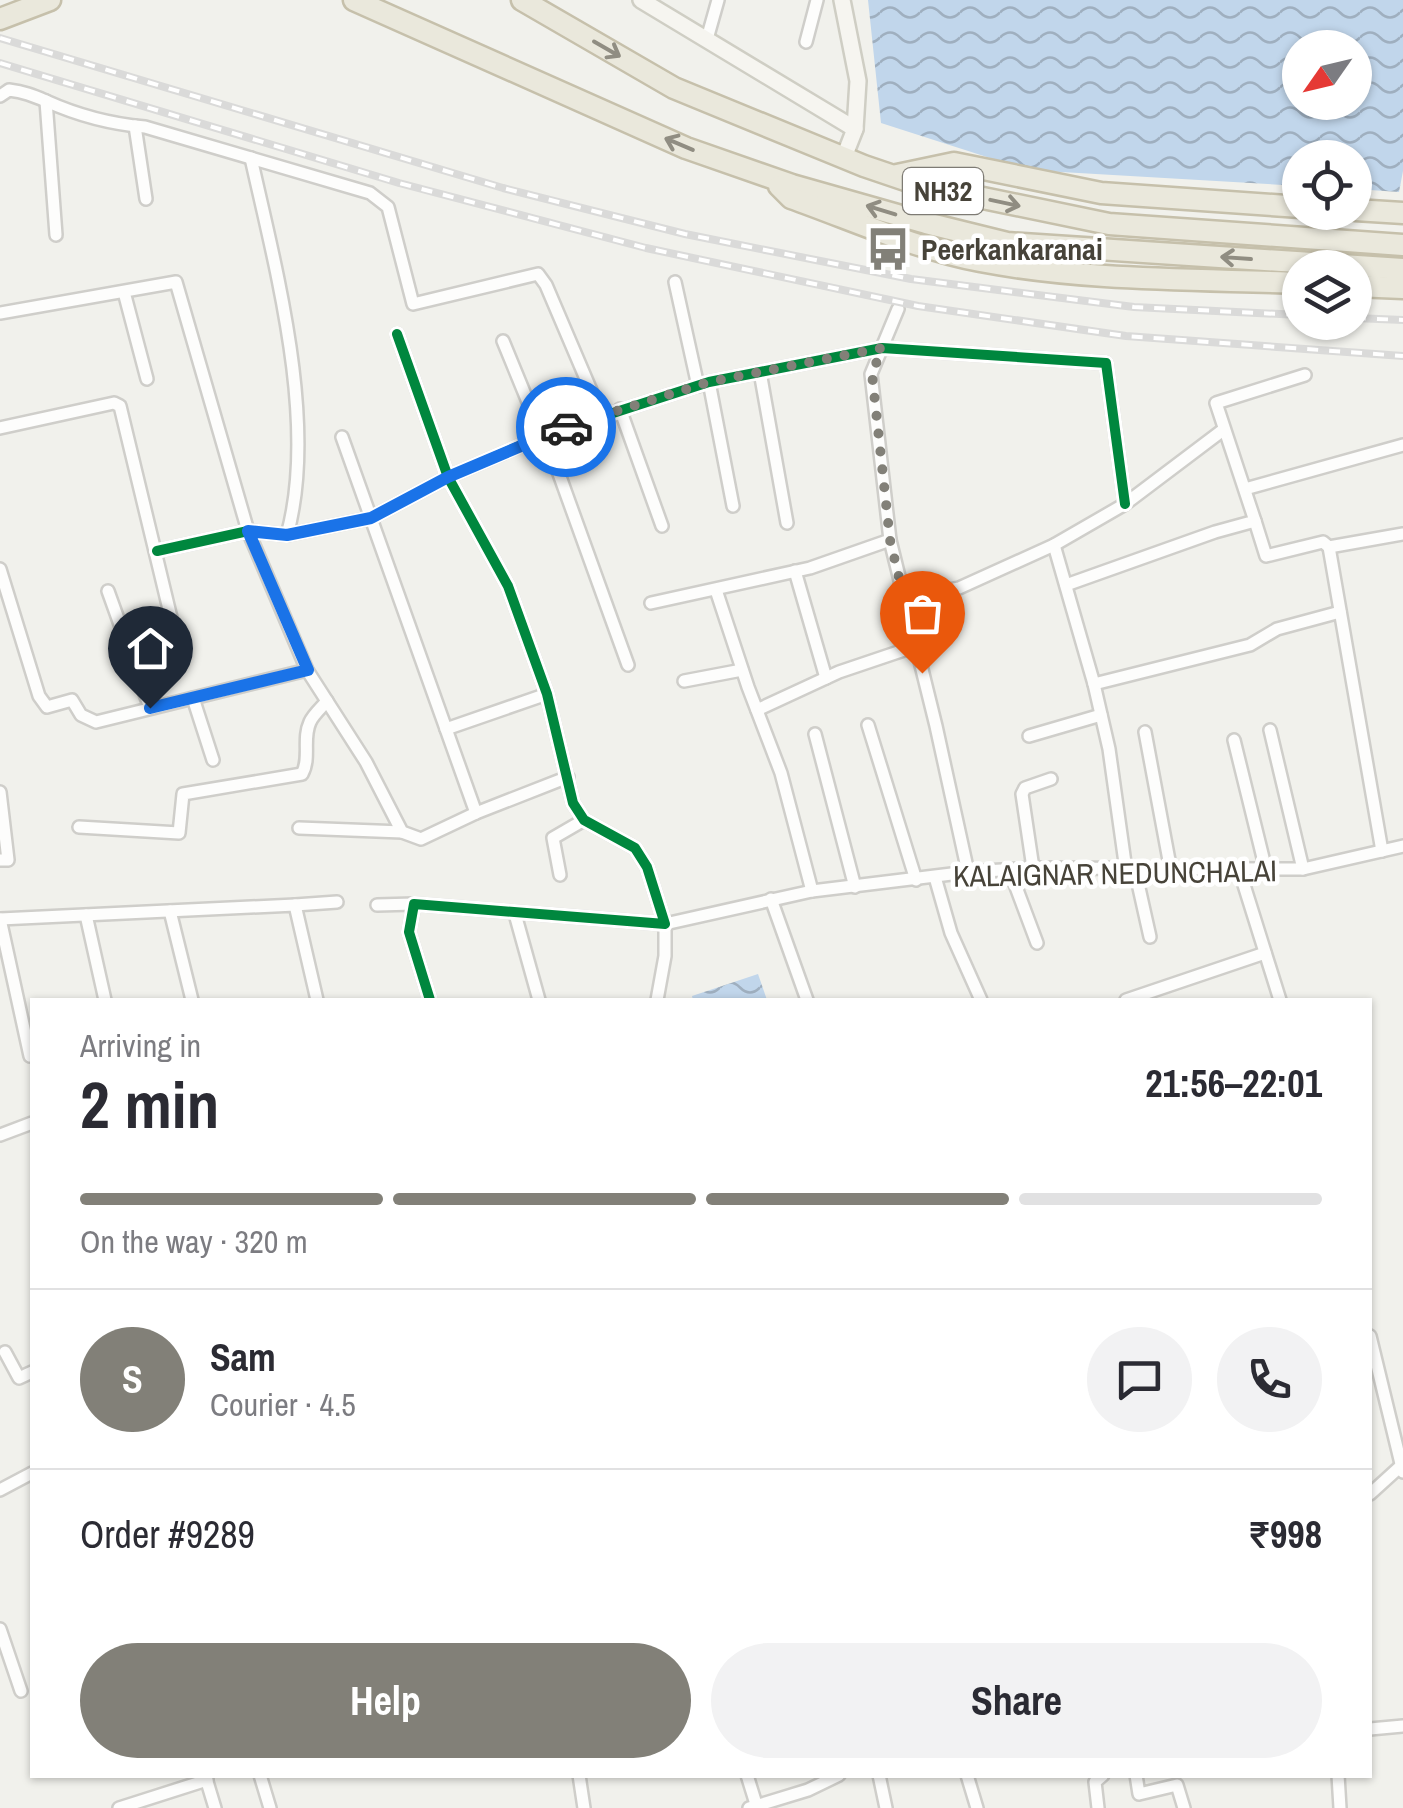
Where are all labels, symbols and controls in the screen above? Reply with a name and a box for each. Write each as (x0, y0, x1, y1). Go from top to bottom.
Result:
north arrow (1282, 30, 1372, 120)
map controls (1282, 30, 1372, 340)
one-way arrow (591, 39, 621, 59)
one-way arrow (664, 134, 695, 152)
button: locate (1282, 140, 1372, 230)
road number: NH32 (903, 168, 983, 214)
one-way arrow (989, 195, 1021, 214)
one-way arrow (866, 200, 897, 218)
bus stop icon: Peerkankaranai (864, 225, 912, 273)
place label: Peerkankaranai (921, 229, 1103, 269)
one-way arrow (1220, 248, 1252, 267)
button: layers (1282, 250, 1372, 340)
courier (516, 377, 616, 477)
icon: car (539, 400, 594, 455)
pin (880, 571, 965, 674)
icon: bag (895, 586, 950, 641)
pin (108, 606, 193, 709)
icon: home (123, 621, 178, 676)
street label: KALAIGNAR NEDUNCHALAI (953, 850, 1277, 896)
text: Arriving in (80, 1024, 201, 1067)
text: 21:56–22:01 (1145, 1058, 1322, 1109)
text: 2 min (80, 1061, 219, 1148)
text: On the way · 320 m (80, 1220, 308, 1263)
button: chat (1087, 1327, 1192, 1432)
button: phone (1217, 1327, 1322, 1432)
text: Sam (210, 1332, 276, 1383)
text: S (122, 1354, 143, 1405)
text: Courier · 4.5 (210, 1383, 356, 1426)
text: Order #9289 (80, 1509, 255, 1560)
text: ₹998 (1248, 1509, 1322, 1560)
button: Help (80, 1643, 691, 1758)
button: Share (711, 1643, 1322, 1758)

